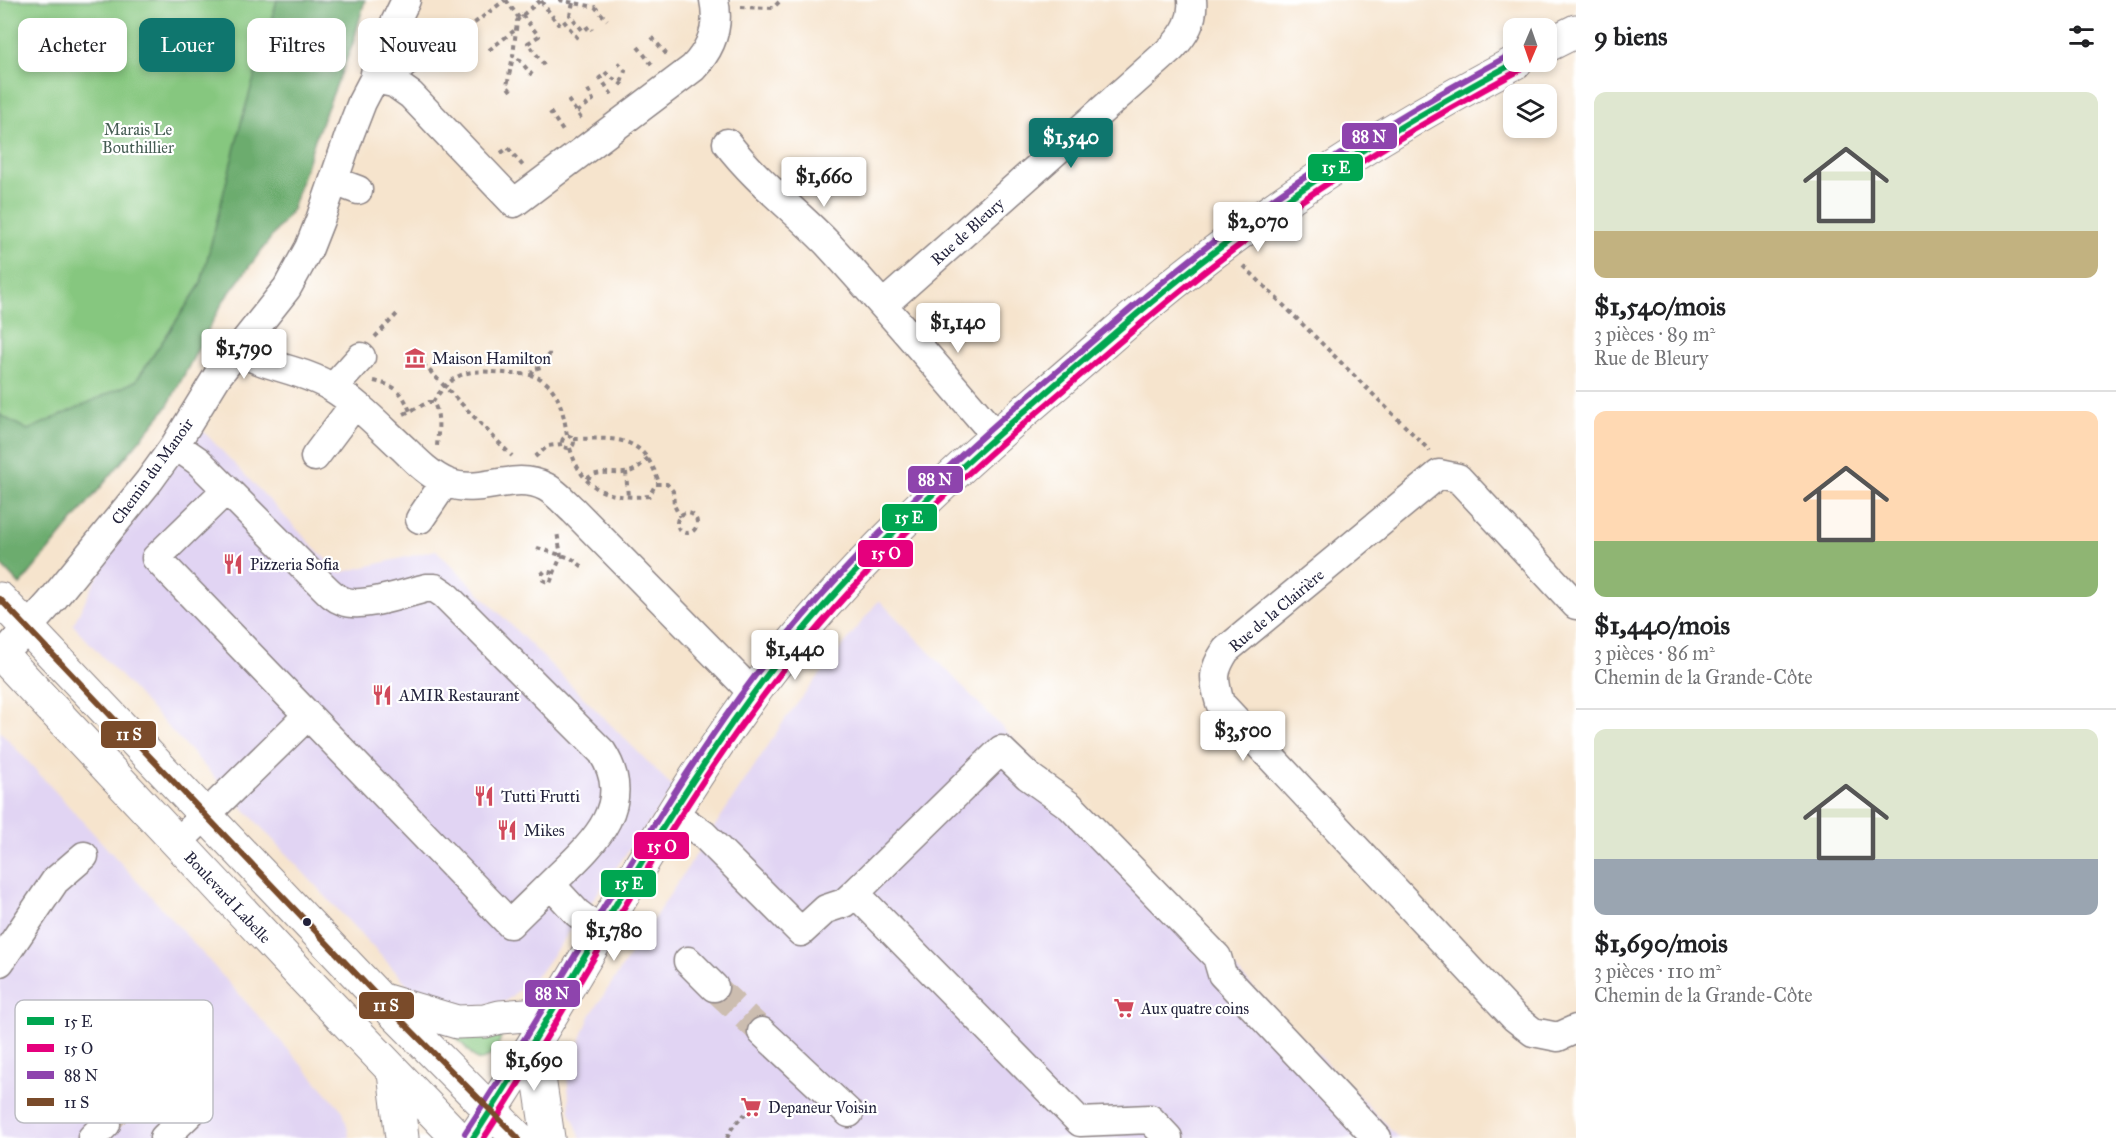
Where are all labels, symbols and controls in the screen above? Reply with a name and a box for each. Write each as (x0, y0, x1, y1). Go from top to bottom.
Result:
chip: Acheter (18, 18, 127, 72)
chip: Louer (139, 18, 235, 72)
chip: Filtres (247, 18, 346, 72)
chip: Nouveau (358, 18, 478, 72)
north arrow (1503, 18, 1557, 72)
map controls (1503, 18, 1557, 138)
text: 9 biens (1594, 20, 1668, 52)
icon: filters (2065, 20, 2098, 53)
button: layers (1503, 84, 1557, 138)
pin: $1,540 (1022, 118, 1120, 169)
park label: Marais Le Bouthillier (102, 120, 174, 157)
line badge: 88 N (1341, 122, 1398, 150)
text: $1,540 (1043, 125, 1099, 149)
text: 88 N (1352, 127, 1386, 146)
icon: home (1792, 131, 1900, 239)
line badge: 15 E (1307, 153, 1364, 182)
pin: $1,660 (775, 157, 873, 208)
text: 15 E (1322, 158, 1351, 177)
text: $1,660 (795, 164, 853, 188)
street label: Rue de Bleury (927, 193, 1008, 269)
pin: $2,070 (1209, 202, 1307, 253)
text: $2,070 (1227, 209, 1289, 233)
text: $1,540/mois (1594, 290, 1726, 322)
pin: $1,140 (909, 303, 1007, 354)
text: $1,140 (930, 310, 986, 334)
text: 3 pièces · 89 m² (1594, 322, 1715, 346)
pin: $1,790 (195, 329, 293, 380)
text: $1,790 (216, 336, 272, 360)
museum icon: Maison Hamilton (403, 346, 427, 370)
text: Rue de Bleury (1594, 346, 1708, 370)
place label: Maison Hamilton (432, 349, 551, 368)
street label: Chemin du Manoir (107, 414, 197, 528)
icon: home (1792, 450, 1900, 558)
line badge: 88 N (907, 465, 964, 494)
text: 88 N (918, 470, 952, 489)
line badge: 15 E (881, 503, 938, 532)
text: 15 E (895, 508, 924, 527)
line badge: 15 O (857, 539, 914, 568)
text: 15 O (871, 544, 901, 563)
restaurant icon: Pizzeria Sofia (221, 552, 245, 576)
place label: Pizzeria Sofia (250, 555, 339, 574)
street label: Rue de la Clairière (1225, 565, 1328, 656)
text: $1,440/mois (1594, 609, 1730, 641)
pin: $1,440 (746, 630, 844, 681)
text: $1,440 (765, 637, 825, 661)
text: 3 pièces · 86 m² (1594, 641, 1715, 665)
text: Chemin de la Grande-Côte (1594, 665, 1813, 689)
restaurant icon: AMIR Restaurant (370, 683, 394, 707)
place label: AMIR Restaurant (398, 686, 520, 705)
pin: $3,500 (1194, 711, 1292, 762)
text: $3,500 (1214, 718, 1272, 742)
line badge: 11 S (100, 720, 157, 749)
text: 11 S (116, 725, 142, 744)
icon: home (1792, 768, 1900, 876)
restaurant icon: Tutti Frutti (472, 784, 496, 808)
place label: Tutti Frutti (501, 787, 580, 806)
restaurant icon: Mikes (495, 818, 519, 842)
place label: Mikes (524, 821, 565, 840)
line badge: 15 O (633, 831, 690, 860)
text: 15 O (647, 837, 677, 856)
street label: Boulevard Labelle (180, 848, 275, 947)
line badge: 15 E (600, 869, 657, 898)
text: 15 E (615, 874, 644, 893)
pin: $1,780 (565, 911, 663, 962)
unlabelled marker (301, 916, 313, 928)
text: $1,780 (586, 918, 642, 942)
text: $1,690/mois (1594, 927, 1728, 959)
text: 3 pièces · 110 m² (1594, 959, 1721, 983)
line badge: 88 N (524, 979, 581, 1008)
text: Chemin de la Grande-Côte (1594, 983, 1813, 1007)
text: 88 N (535, 984, 569, 1003)
line badge: 11 S (358, 991, 415, 1020)
text: 11 S (373, 996, 399, 1015)
supermarket icon: Aux quatre coins (1112, 996, 1136, 1020)
place label: Aux quatre coins (1140, 999, 1249, 1019)
legend (15, 1000, 213, 1123)
text: 15 E (64, 1012, 93, 1031)
text: 15 O (64, 1039, 93, 1058)
pin: $1,690 (485, 1041, 583, 1092)
text: $1,690 (505, 1048, 563, 1072)
text: 88 N (64, 1066, 98, 1085)
text: 11 S (64, 1093, 89, 1112)
supermarket icon: Depaneur Voisin (739, 1095, 763, 1119)
place label: Depaneur Voisin (768, 1098, 877, 1117)

